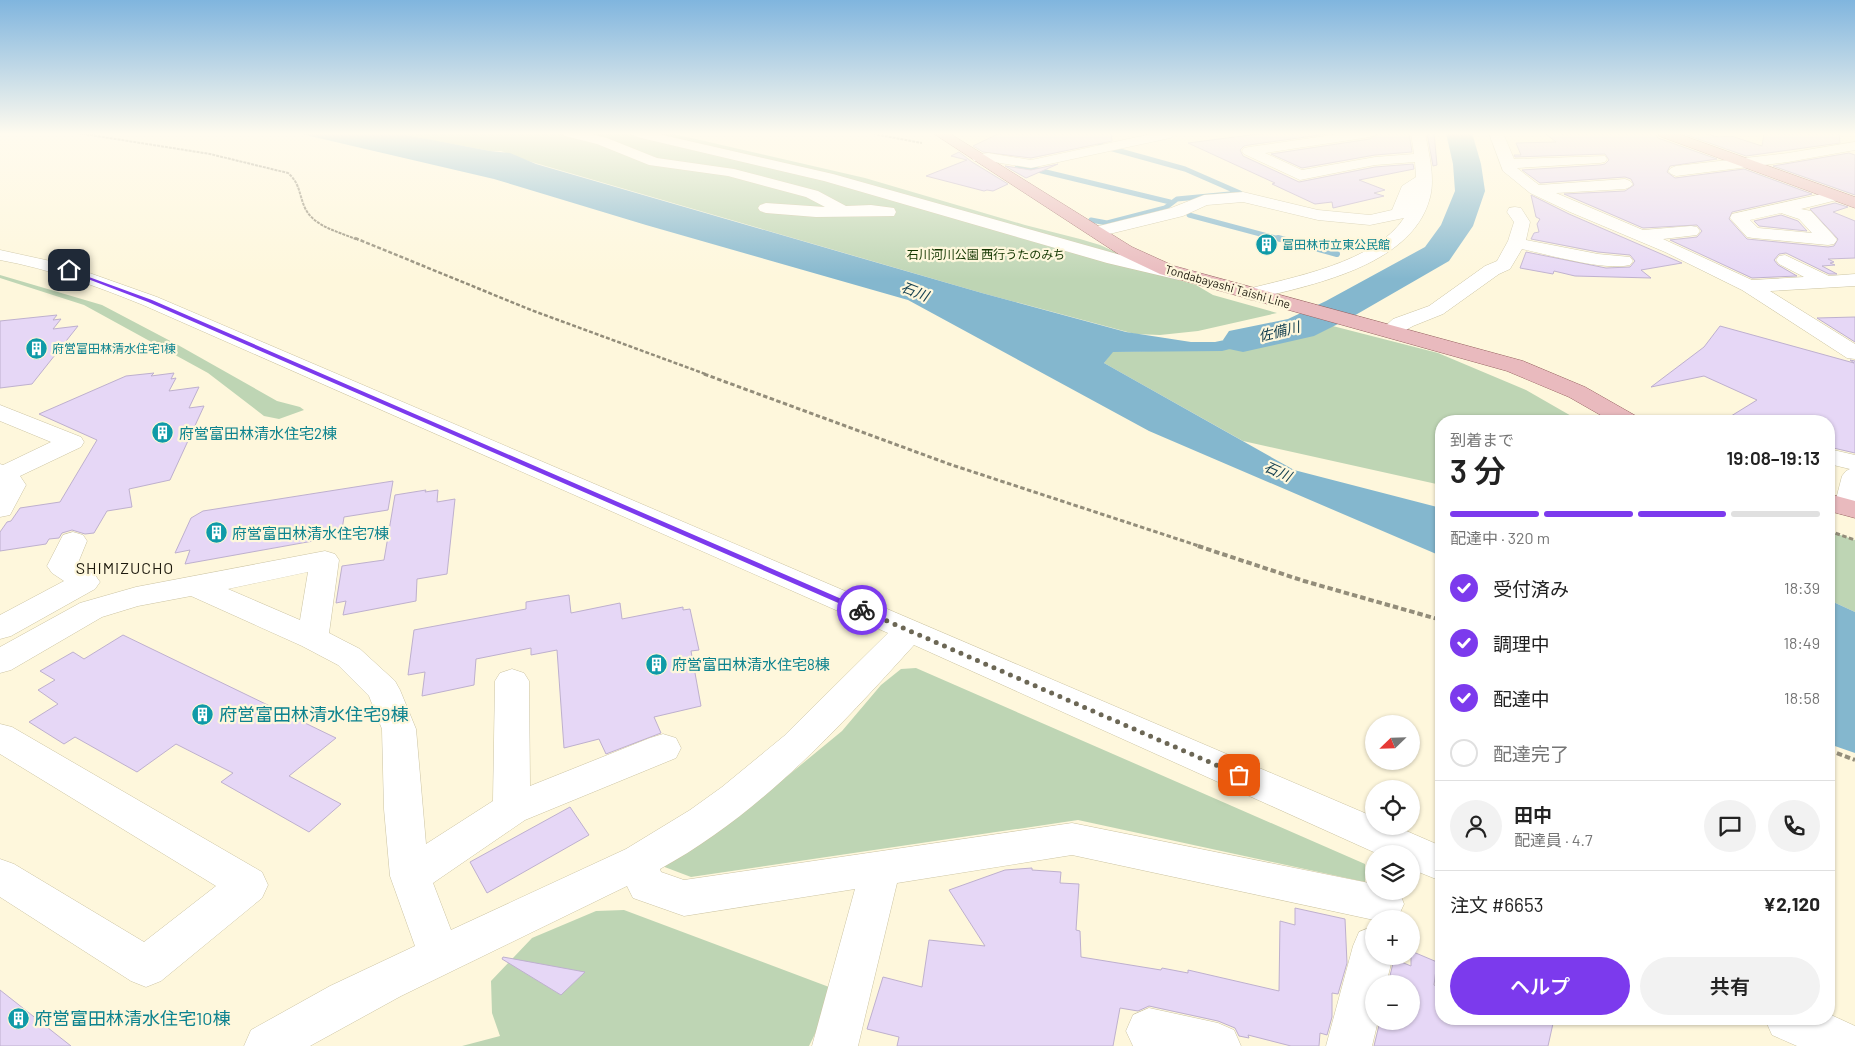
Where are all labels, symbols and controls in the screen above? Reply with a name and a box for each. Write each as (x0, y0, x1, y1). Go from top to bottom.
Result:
building icon: 富田林市立東公民館 (1254, 232, 1278, 256)
place label: 富田林市立東公民館 (1282, 237, 1390, 251)
park label: 石川河川公園 西行うたのみち (907, 247, 1065, 261)
pin (48, 249, 90, 291)
icon: home (55, 256, 83, 284)
street label: Tondabayashi Taishi Line (1164, 261, 1292, 311)
water label: 石川 (899, 278, 933, 305)
water label: 佐備川 (1257, 317, 1303, 344)
building icon: 府営富田林清水住宅1棟 (24, 336, 48, 360)
place label: 府営富田林清水住宅1棟 (52, 341, 176, 355)
building icon: 府営富田林清水住宅2棟 (151, 421, 175, 445)
place label: 府営富田林清水住宅2棟 (179, 424, 337, 442)
text: 到着まで (1450, 430, 1514, 449)
text: 19:08–19:13 (1726, 446, 1820, 469)
text: 3 分 (1450, 451, 1505, 489)
water label: 石川 (1262, 458, 1296, 485)
building icon: 府営富田林清水住宅7棟 (204, 521, 228, 545)
place label: 府営富田林清水住宅7棟 (232, 524, 389, 542)
text: 配達中 · 320 m (1450, 528, 1550, 547)
district label: SHIMIZUCHO (76, 558, 174, 577)
icon: check (1450, 574, 1478, 602)
text: 受付済み (1493, 577, 1569, 600)
text: 18:39 (1784, 578, 1820, 597)
courier (837, 585, 887, 635)
icon: bike (848, 596, 876, 624)
icon: check (1450, 629, 1478, 657)
text: 調理中 (1493, 632, 1550, 655)
text: 18:49 (1783, 633, 1820, 652)
building icon: 府営富田林清水住宅8棟 (644, 652, 668, 676)
place label: 府営富田林清水住宅8棟 (672, 655, 830, 673)
icon: check (1450, 684, 1478, 712)
text: 配達中 (1493, 687, 1550, 710)
text: 18:58 (1784, 688, 1820, 707)
building icon: 府営富田林清水住宅9棟 (191, 702, 215, 726)
place label: 府営富田林清水住宅9棟 (219, 703, 408, 725)
north arrow (1365, 715, 1420, 770)
map controls (1365, 715, 1420, 1030)
text: 配達完了 (1493, 742, 1569, 765)
pin (1218, 754, 1260, 796)
icon: bag (1225, 761, 1253, 789)
button: locate (1365, 780, 1420, 835)
button: person (1450, 800, 1502, 852)
button: chat (1704, 800, 1756, 852)
button: phone (1768, 800, 1820, 852)
text: 田中 (1514, 803, 1552, 826)
text: 配達員 · 4.7 (1514, 830, 1593, 849)
button: layers (1365, 845, 1420, 900)
text: ¥2,120 (1763, 892, 1820, 915)
text: 注文 #6653 (1450, 893, 1543, 916)
button: + (1365, 910, 1420, 965)
button: ヘルプ (1450, 957, 1630, 1015)
button: 共有 (1640, 957, 1820, 1015)
button: − (1365, 975, 1420, 1030)
building icon: 府営富田林清水住宅10棟 (6, 1006, 30, 1030)
place label: 府営富田林清水住宅10棟 (34, 1007, 230, 1029)

